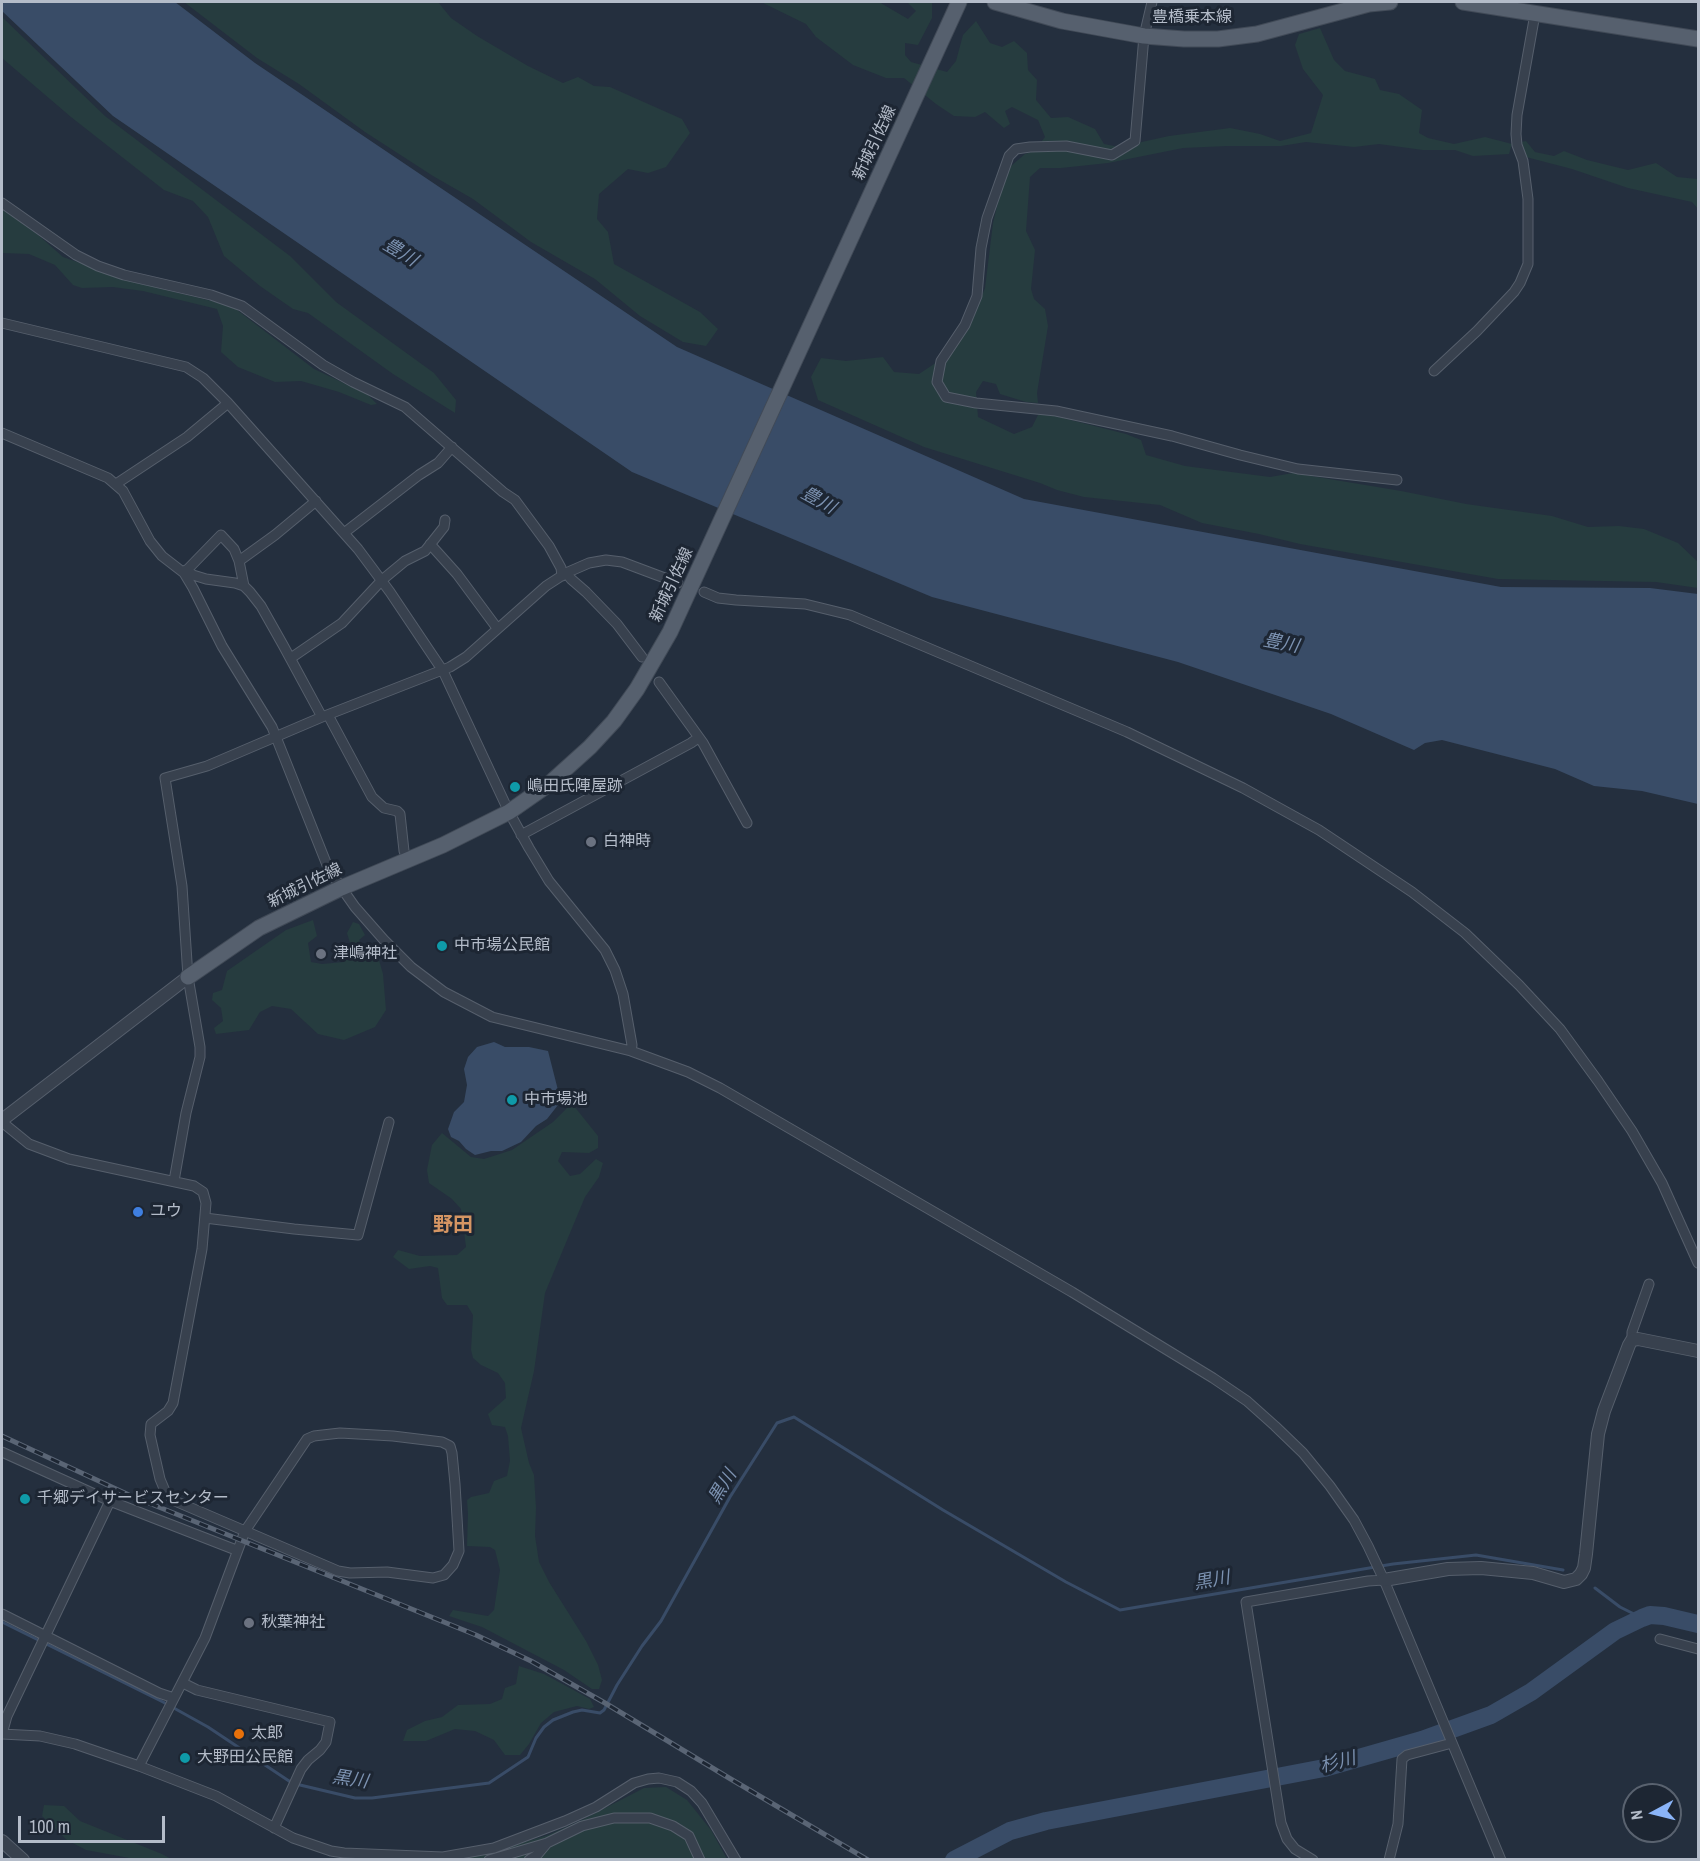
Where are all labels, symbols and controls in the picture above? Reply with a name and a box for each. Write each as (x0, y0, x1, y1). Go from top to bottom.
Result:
street label: 豊橋乗本線 (1152, 8, 1232, 28)
street label: 新城引佐線 (849, 103, 901, 183)
water label: 豊川 (379, 234, 421, 272)
water label: 豊川 (797, 483, 839, 519)
street label: 新城引佐線 (646, 545, 698, 625)
water label: 豊川 (1261, 630, 1301, 658)
place label: 嶋田氏陣屋跡 (527, 777, 623, 797)
marker: 嶋田氏陣屋跡 (508, 780, 522, 794)
place label: 白神時 (603, 832, 651, 852)
marker: 白神時 (584, 835, 598, 849)
street label: 新城引佐線 (265, 860, 345, 912)
place label: 中市場公民館 (454, 936, 550, 956)
marker: 中市場公民館 (435, 939, 449, 953)
place label: 津嶋神社 (333, 944, 397, 964)
marker: 津嶋神社 (314, 947, 328, 961)
place label: 中市場池 (524, 1090, 588, 1110)
marker: 中市場池 (505, 1093, 519, 1107)
place label: ユウ (150, 1202, 182, 1222)
marker: ユウ (131, 1205, 145, 1219)
district label: 野田 (433, 1214, 473, 1238)
water label: 黒川 (704, 1466, 742, 1508)
place label: 千郷デイサービスセンター (37, 1489, 229, 1509)
marker: 千郷デイサービスセンター (18, 1492, 32, 1506)
water label: 黒川 (1192, 1567, 1232, 1595)
place label: 秋葉神社 (261, 1613, 325, 1633)
marker: 秋葉神社 (242, 1616, 256, 1630)
place label: 太郎 (251, 1724, 283, 1744)
marker: 太郎 (232, 1727, 246, 1741)
place label: 大野田公民館 (197, 1748, 293, 1768)
water label: 杉川 (1318, 1748, 1358, 1778)
marker: 大野田公民館 (178, 1751, 192, 1765)
water label: 黒川 (331, 1767, 369, 1793)
north arrow (1622, 1783, 1682, 1843)
scale bar (21, 1804, 168, 1842)
text: N (1625, 1809, 1648, 1821)
text: 100 m (29, 1814, 70, 1839)

